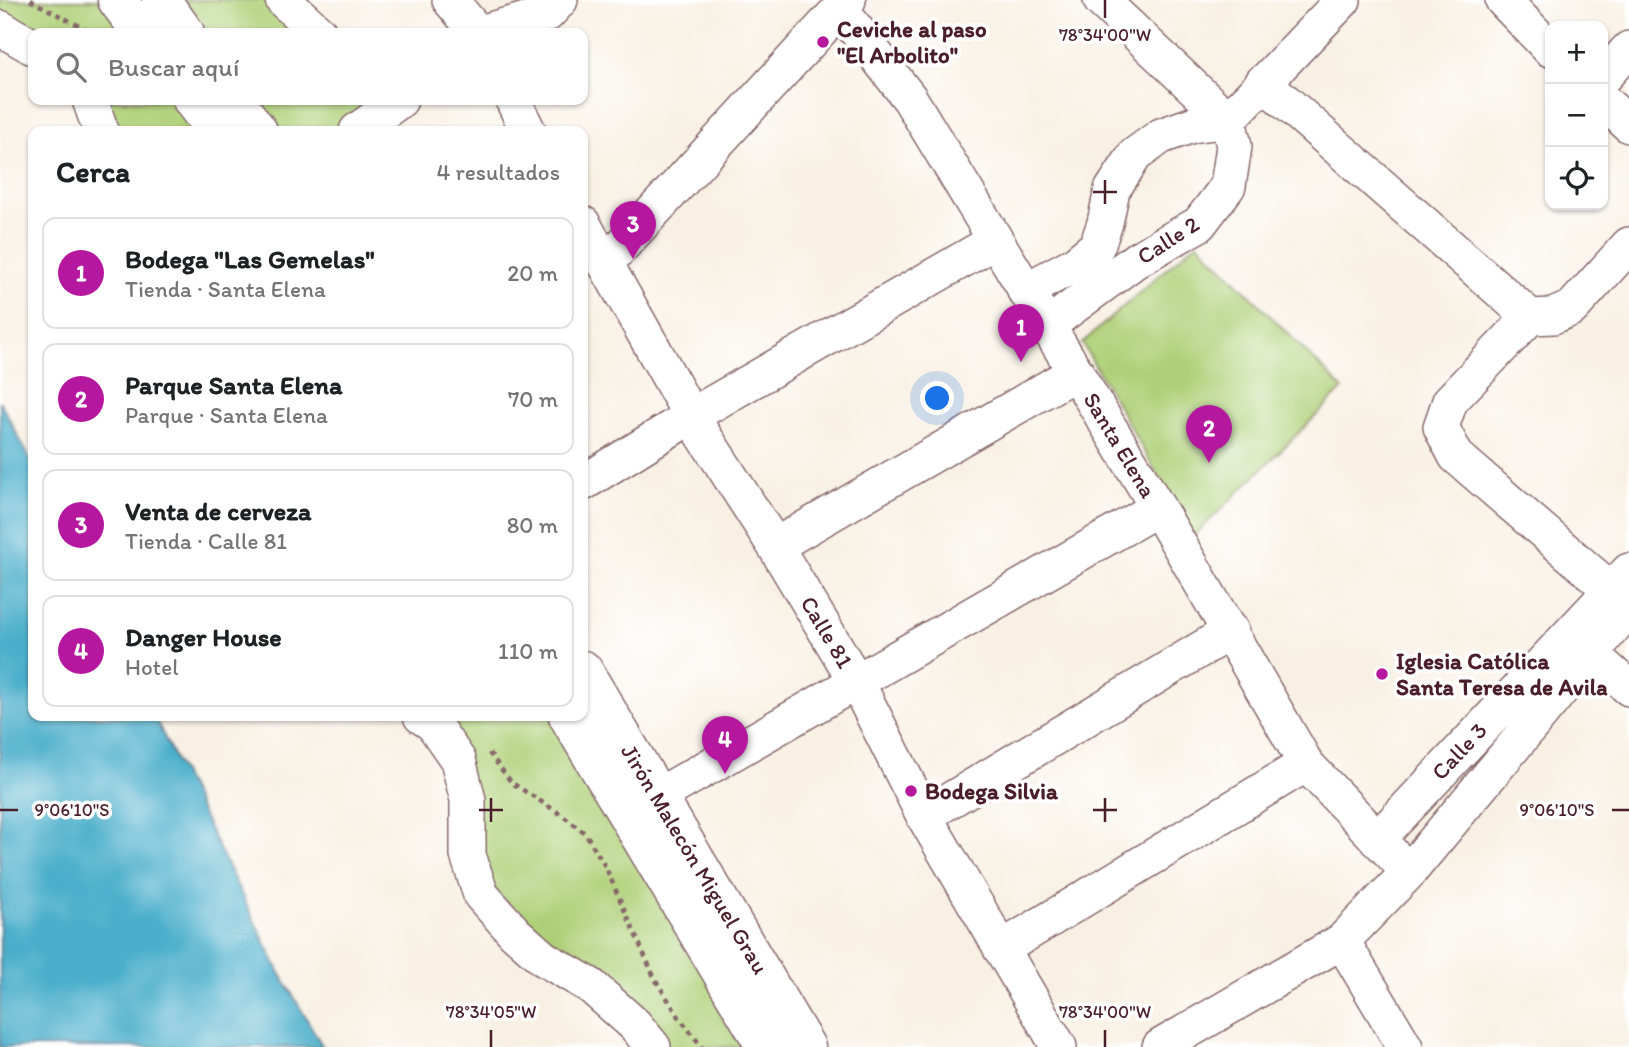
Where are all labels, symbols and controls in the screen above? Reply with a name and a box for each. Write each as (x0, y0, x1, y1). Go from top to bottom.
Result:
place label: Ceviche al paso "El Arbolito" (837, 15, 987, 69)
map controls (1545, 21, 1608, 210)
button: + (1545, 21, 1608, 84)
text: 78°34'00"W (1059, 24, 1151, 46)
search box (28, 28, 588, 105)
marker: Ceviche al paso "El Arbolito" (815, 34, 831, 50)
icon: search (52, 48, 90, 86)
text: Buscar aquí (108, 51, 239, 83)
button: − (1545, 84, 1608, 147)
button: locate (1545, 147, 1608, 210)
text: Cerca (56, 153, 130, 190)
text: 4 resultados (437, 158, 560, 186)
pin: 3 (610, 201, 656, 259)
street label: Calle 2 (1132, 210, 1204, 270)
text: Bodega "Las Gemelas" (125, 243, 375, 275)
text: 1 (76, 259, 86, 287)
text: 20 m (507, 259, 558, 287)
text: Tienda · Santa Elena (125, 275, 326, 303)
pin: 1 (998, 304, 1044, 362)
text: Parque Santa Elena (125, 369, 343, 401)
your location (920, 381, 954, 415)
text: 2 (75, 385, 87, 413)
text: 70 m (508, 385, 558, 413)
street label: Santa Elena (1078, 387, 1162, 503)
text: Parque · Santa Elena (125, 401, 328, 429)
pin: 2 (1186, 405, 1232, 463)
text: Venta de cerveza (125, 495, 312, 527)
text: 3 (75, 511, 87, 539)
text: 80 m (507, 511, 558, 539)
text: Tienda · Calle 81 (125, 527, 287, 555)
street label: Calle 81 (795, 591, 860, 673)
text: Danger House (125, 621, 282, 653)
text: 4 (74, 637, 88, 665)
text: 110 m (498, 637, 558, 665)
place label: Iglesia Católica Santa Teresa de Avila (1396, 647, 1608, 701)
text: Hotel (125, 653, 179, 681)
marker: Iglesia Católica Santa Teresa de Avila (1374, 666, 1390, 682)
pin: 4 (702, 716, 748, 774)
street label: Calle 3 (1425, 716, 1493, 786)
street label: Jirón Malecón Miguel Grau (615, 739, 775, 979)
place label: Bodega Silvia (925, 777, 1059, 805)
marker: Bodega Silvia (903, 783, 919, 799)
text: 9°06'10"S (35, 799, 109, 821)
text: 9°06'10"S (1520, 799, 1594, 821)
text: 78°34'05"W (446, 1001, 536, 1023)
text: 78°34'00"W (1059, 1001, 1151, 1023)

